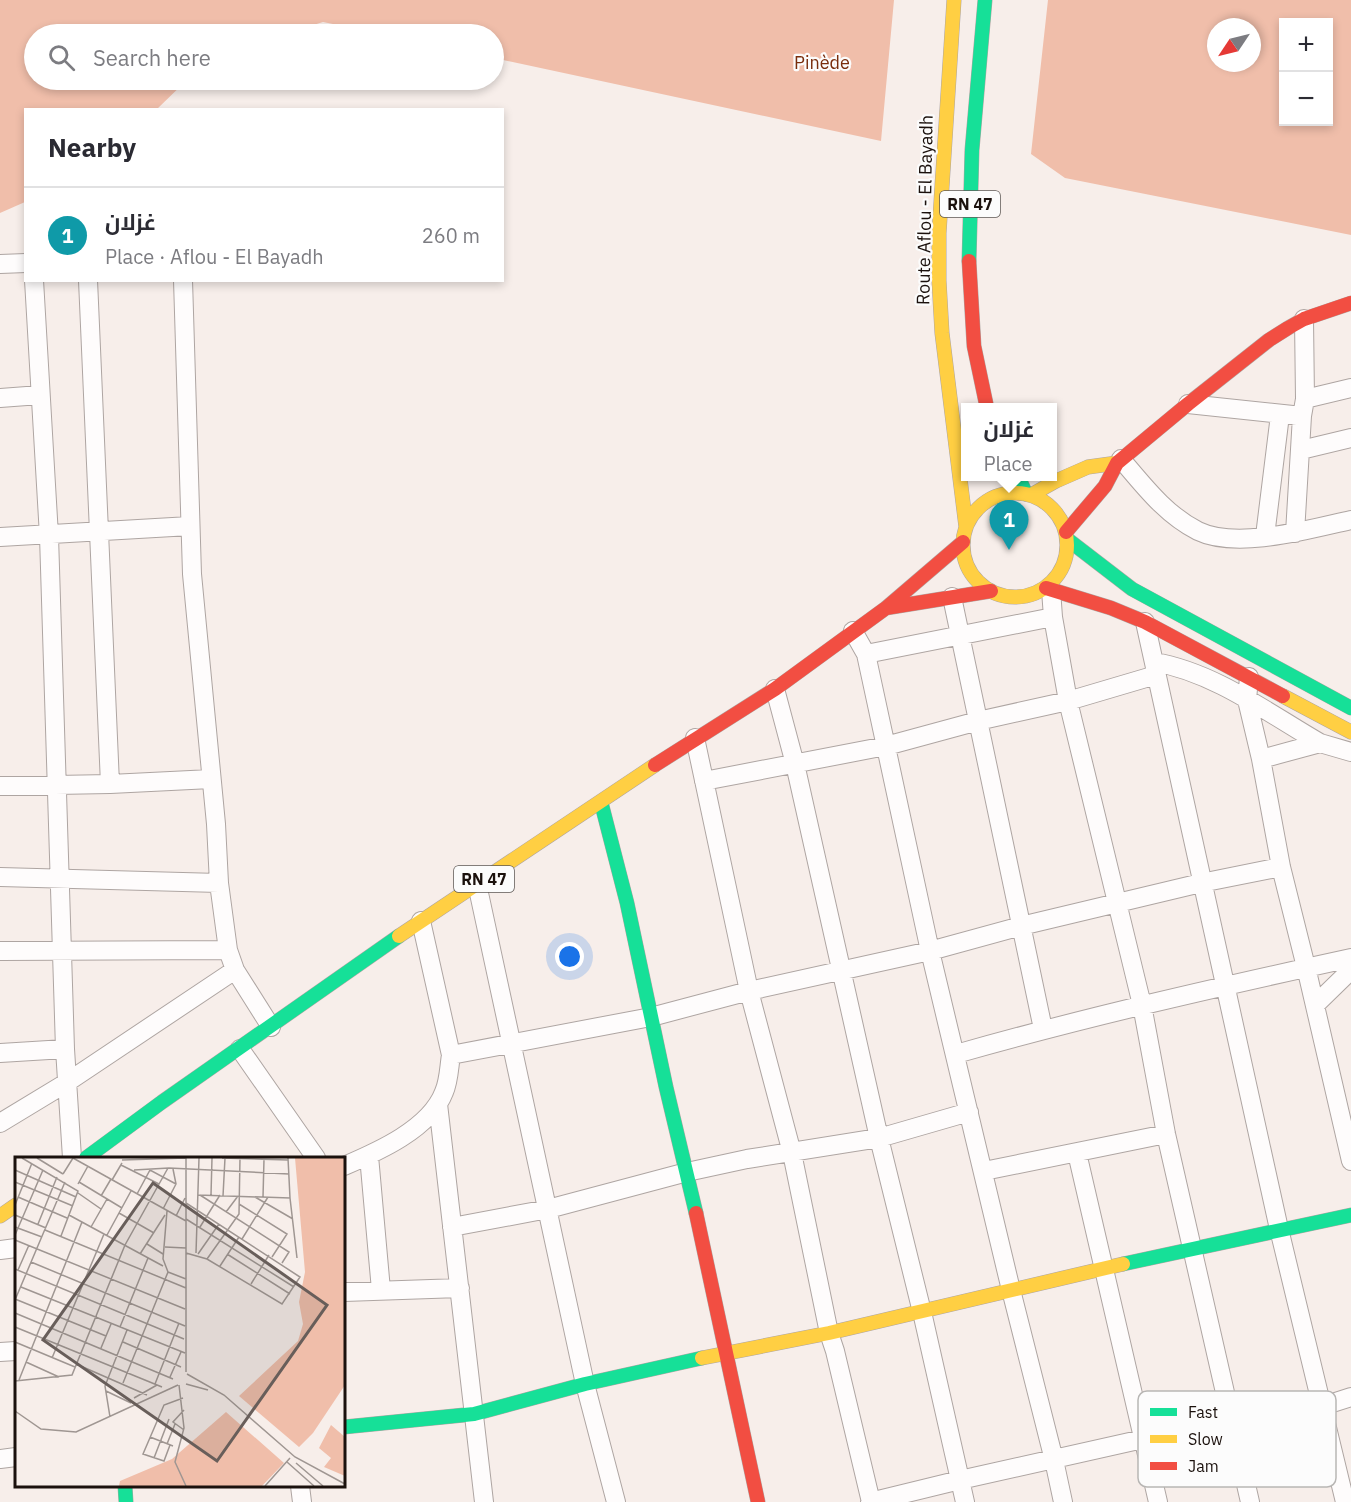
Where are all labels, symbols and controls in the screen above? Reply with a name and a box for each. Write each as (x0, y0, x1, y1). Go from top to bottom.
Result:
north arrow (1207, 18, 1261, 72)
map controls (1279, 18, 1333, 126)
button: + (1279, 18, 1333, 72)
search box (24, 24, 504, 90)
icon: search (45, 41, 78, 74)
text: Search here (93, 43, 211, 72)
park label: Pinède (794, 51, 850, 74)
button: − (1279, 72, 1333, 126)
street label: Route Aflou - El Bayadh (911, 115, 938, 305)
text: Nearby (48, 130, 136, 164)
road number: RN 47 (940, 191, 1000, 217)
text: غزلان (105, 207, 156, 236)
text: 1 (62, 222, 74, 249)
text: 260 m (422, 222, 480, 249)
text: Place · Aflou - El Bayadh (105, 243, 324, 270)
popup (961, 403, 1057, 481)
text: غزلان (983, 414, 1035, 443)
text: Place (983, 450, 1033, 477)
pin: 1 (990, 500, 1028, 550)
road number: RN 47 (454, 866, 514, 892)
your location (555, 942, 584, 971)
inset map (15, 1157, 345, 1487)
legend (1138, 1391, 1336, 1487)
text: Fast (1188, 1402, 1218, 1422)
text: Slow (1188, 1429, 1223, 1449)
text: Jam (1188, 1456, 1219, 1476)

